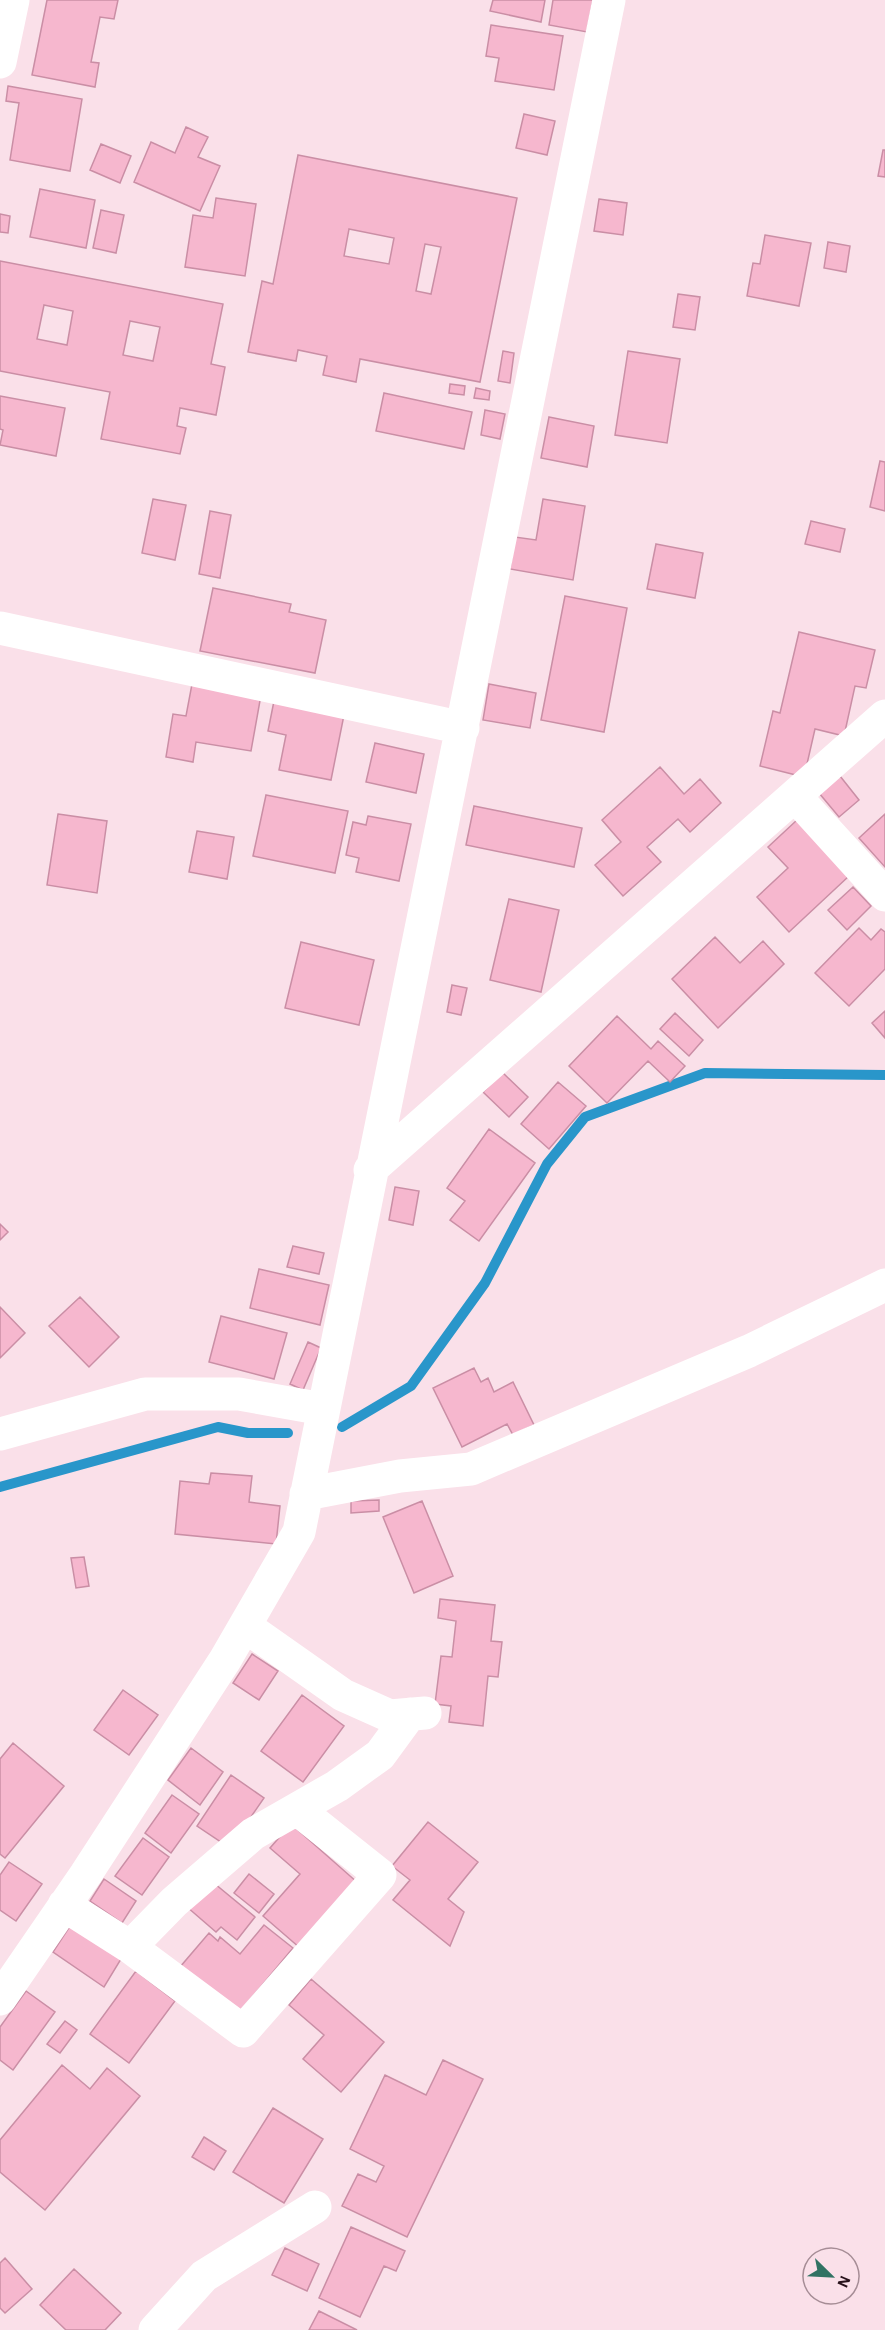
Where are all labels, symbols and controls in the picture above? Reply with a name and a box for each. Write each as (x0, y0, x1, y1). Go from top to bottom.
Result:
north arrow (801, 2246, 861, 2306)
text: N (834, 2273, 853, 2290)

